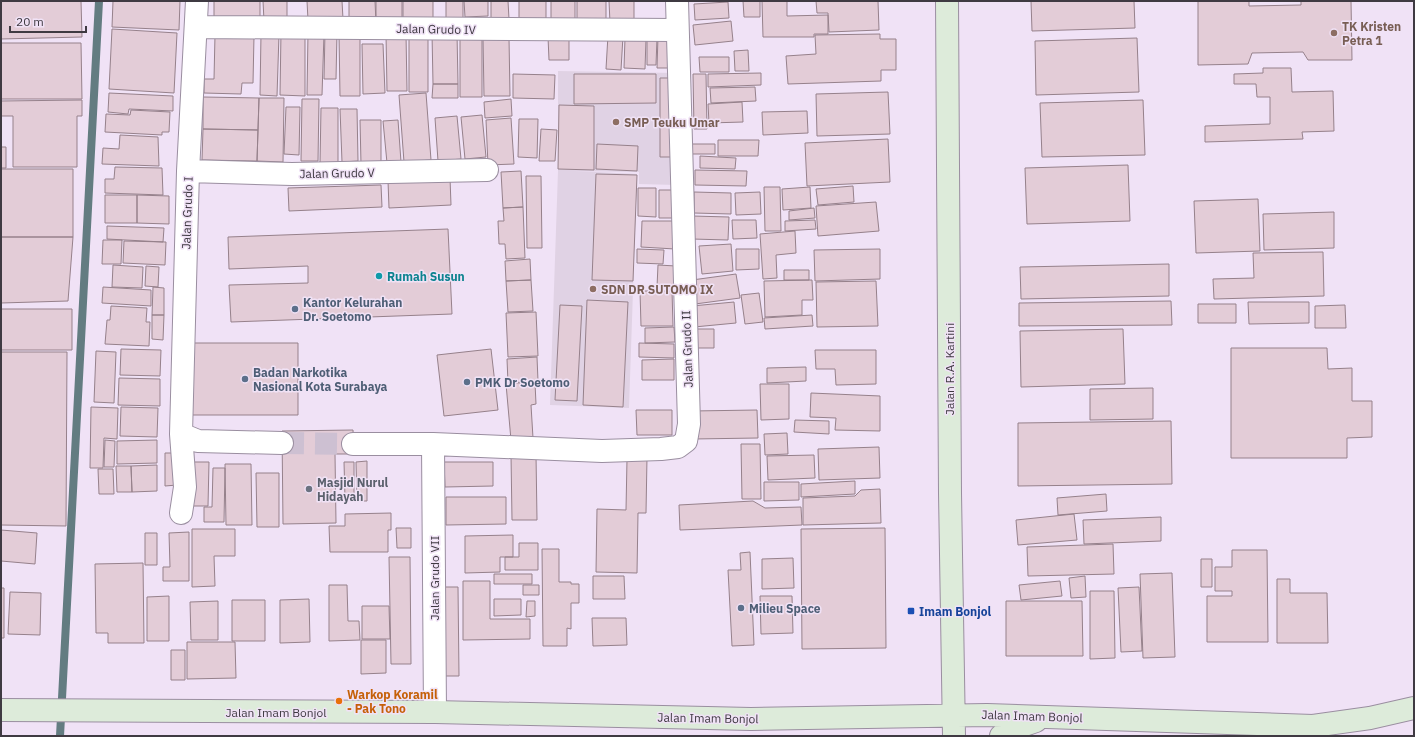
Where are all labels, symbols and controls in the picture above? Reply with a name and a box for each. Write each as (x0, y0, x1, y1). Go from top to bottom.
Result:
scale bar (10, 8, 86, 34)
text: 20 m (16, 14, 44, 29)
place label: TK Kristen Petra 1 (1342, 19, 1401, 48)
street label: Jalan Grudo IV (396, 21, 477, 37)
marker: TK Kristen Petra 1 (1329, 28, 1339, 38)
place label: SMP Teuku Umar (624, 115, 720, 130)
marker: SMP Teuku Umar (611, 117, 621, 127)
street label: Jalan Grudo V (299, 165, 375, 181)
street label: Jalan Grudo I (178, 176, 196, 250)
place label: Rumah Susun (387, 269, 465, 284)
marker: Rumah Susun (374, 271, 384, 281)
place label: SDN DR SUTOMO IX (601, 282, 713, 297)
marker: SDN DR SUTOMO IX (588, 284, 598, 294)
place label: Kantor Kelurahan Dr. Soetomo (303, 295, 402, 324)
marker: Kantor Kelurahan Dr. Soetomo (290, 304, 300, 314)
street label: Jalan Grudo II (678, 310, 696, 388)
street label: Jalan R.A. Kartini (942, 323, 957, 415)
place label: Badan Narkotika Nasional Kota Surabaya (253, 365, 388, 394)
marker: Badan Narkotika Nasional Kota Surabaya (240, 374, 250, 384)
place label: PMK Dr Soetomo (475, 375, 570, 390)
marker: PMK Dr Soetomo (462, 377, 472, 387)
place label: Masjid Nurul Hidayah (317, 475, 389, 504)
marker: Masjid Nurul Hidayah (304, 484, 314, 494)
street label: Jalan Grudo VII (427, 535, 442, 620)
place label: Milieu Space (749, 601, 821, 616)
marker: Milieu Space (736, 603, 746, 613)
place label: Imam Bonjol (919, 604, 991, 619)
marker: Imam Bonjol (906, 606, 916, 616)
place label: Warkop Koramil - Pak Tono (347, 687, 438, 716)
marker: Warkop Koramil - Pak Tono (334, 696, 344, 706)
street label: Jalan Imam Bonjol (225, 705, 327, 720)
street label: Jalan Imam Bonjol (981, 707, 1083, 725)
street label: Jalan Imam Bonjol (657, 710, 759, 726)

